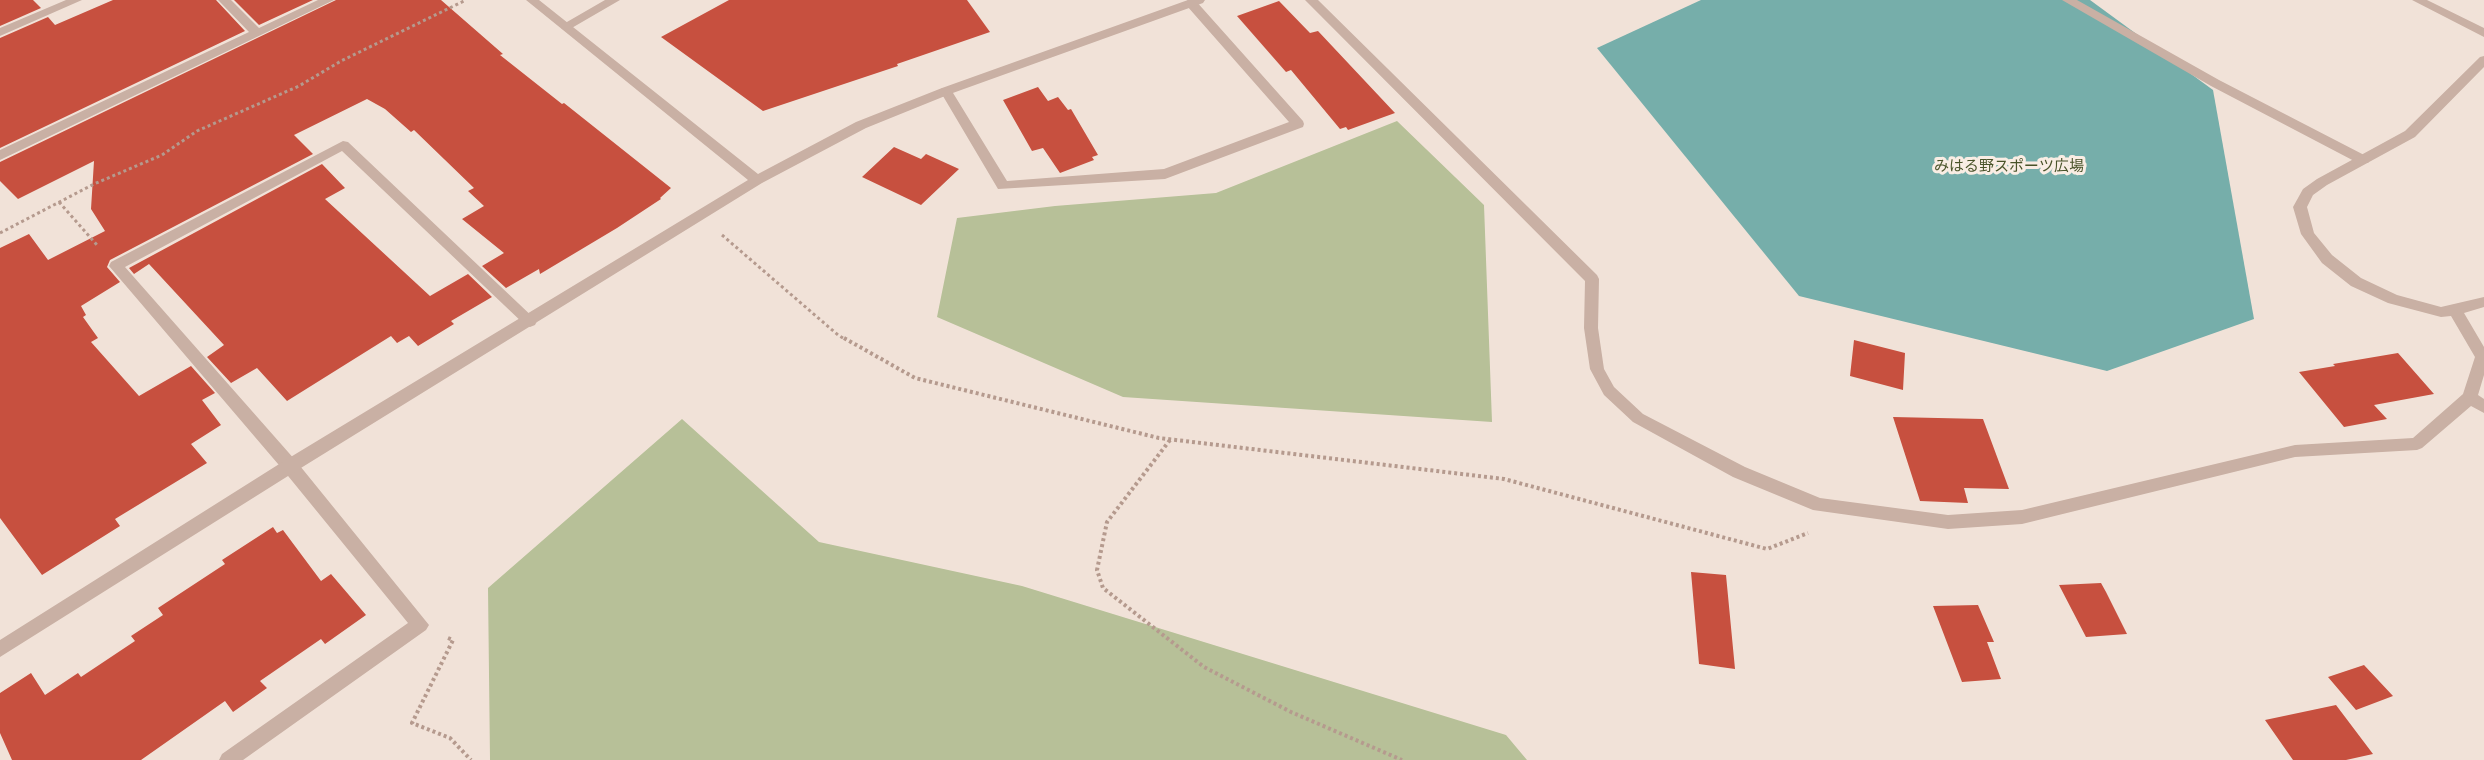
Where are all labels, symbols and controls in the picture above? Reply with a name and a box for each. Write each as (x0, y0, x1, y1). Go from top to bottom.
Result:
park label: みはる野スポーツ広場 (1934, 157, 2084, 175)

